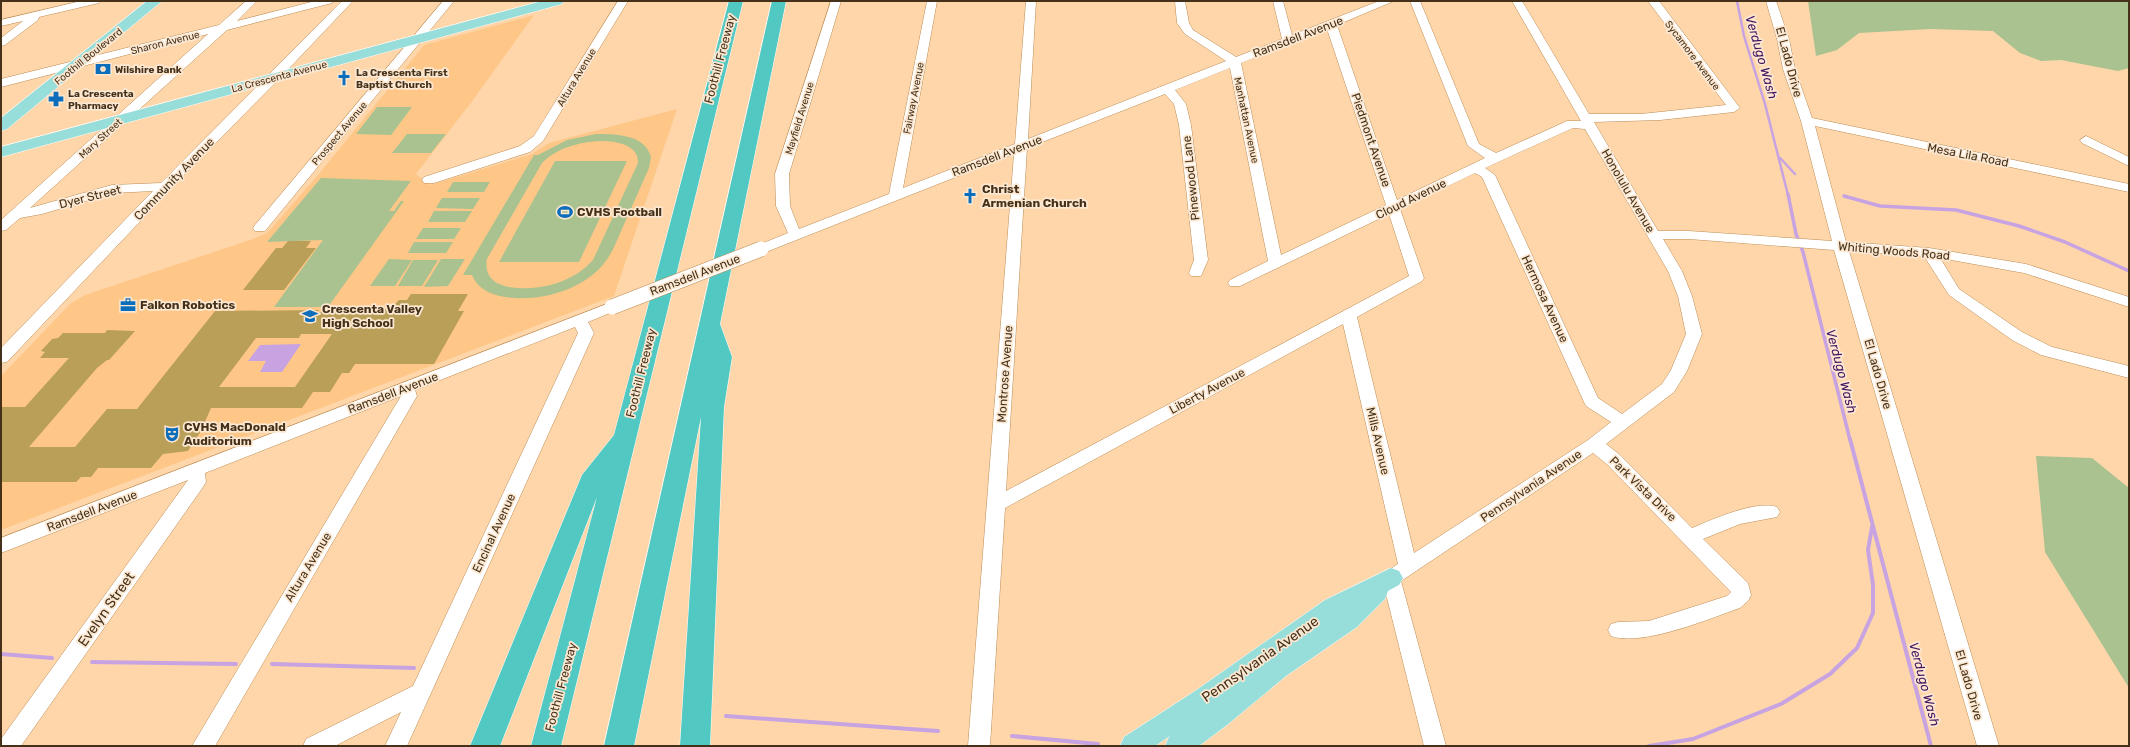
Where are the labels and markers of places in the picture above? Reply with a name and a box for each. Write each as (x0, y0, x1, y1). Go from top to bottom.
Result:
bank icon: Wilshire Bank (94, 60, 112, 78)
place label: Wilshire Bank (115, 64, 182, 76)
place label: La Crescenta First Baptist Church (356, 67, 448, 91)
church icon: La Crescenta First Baptist Church (335, 69, 353, 87)
place label: La Crescenta Pharmacy (68, 88, 134, 112)
pharmacy icon: La Crescenta Pharmacy (47, 90, 65, 108)
place label: Christ Armenian Church (982, 182, 1087, 210)
church icon: Christ Armenian Church (961, 187, 979, 205)
sports icon: CVHS Football (556, 203, 574, 221)
place label: CVHS Football (577, 205, 662, 219)
office icon: Falkon Robotics (119, 296, 137, 314)
place label: Falkon Robotics (140, 298, 236, 312)
place label: Crescenta Valley High School (322, 302, 422, 330)
school or university icon: Crescenta Valley High School (301, 307, 319, 325)
place label: CVHS MacDonald Auditorium (184, 420, 286, 448)
theatre icon: CVHS MacDonald Auditorium (163, 425, 181, 443)

